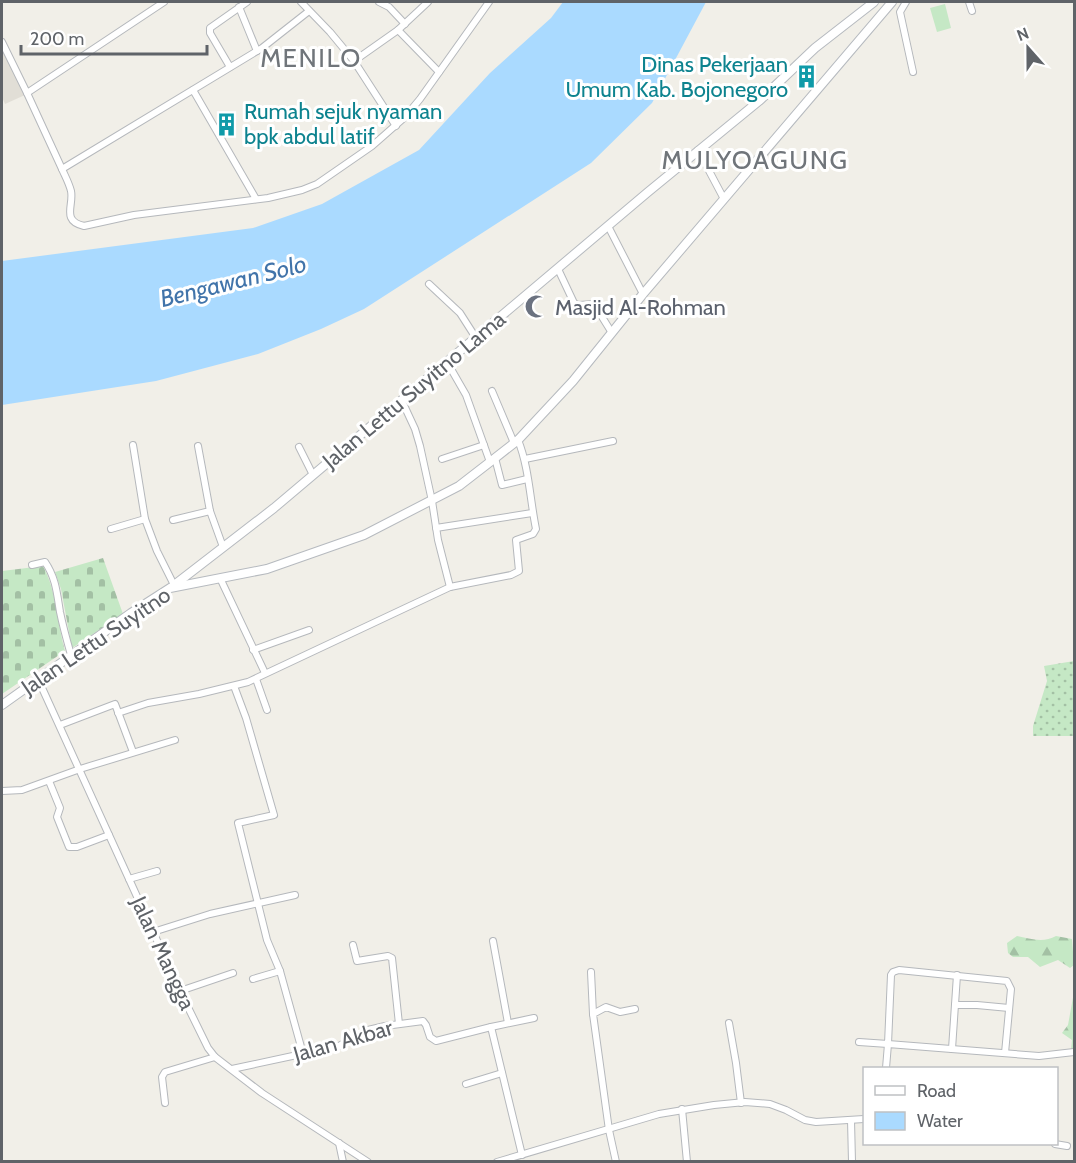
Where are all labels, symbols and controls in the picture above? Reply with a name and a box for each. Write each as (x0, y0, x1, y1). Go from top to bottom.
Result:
scale bar (21, 18, 207, 56)
north arrow (998, 18, 1058, 78)
text: N (1014, 24, 1031, 45)
text: 200 m (30, 28, 84, 50)
district label: MENILO (260, 42, 362, 74)
place label: Dinas Pekerjaan Umum Kab. Bojonegoro (565, 51, 788, 103)
building icon: Dinas Pekerjaan Umum Kab. Bojonegoro (793, 64, 819, 90)
place label: Rumah sejuk nyaman bpk abdul latif (244, 98, 442, 150)
building icon: Rumah sejuk nyaman bpk abdul latif (213, 111, 239, 137)
district label: MULYOAGUNG (662, 144, 848, 176)
water label: Bengawan Solo (157, 249, 309, 313)
mosque icon: Masjid Al-Rohman (524, 294, 550, 320)
place label: Masjid Al-Rohman (555, 294, 726, 321)
street label: Jalan Lettu Suyitno Lama (316, 305, 511, 475)
street label: Jalan Lettu Suyitno (15, 581, 176, 701)
street label: Jalan Mangga (125, 891, 201, 1014)
street label: Jalan Akbar (289, 1014, 396, 1068)
legend (863, 1067, 1058, 1145)
text: Road (917, 1080, 956, 1102)
text: Water (917, 1110, 963, 1132)

